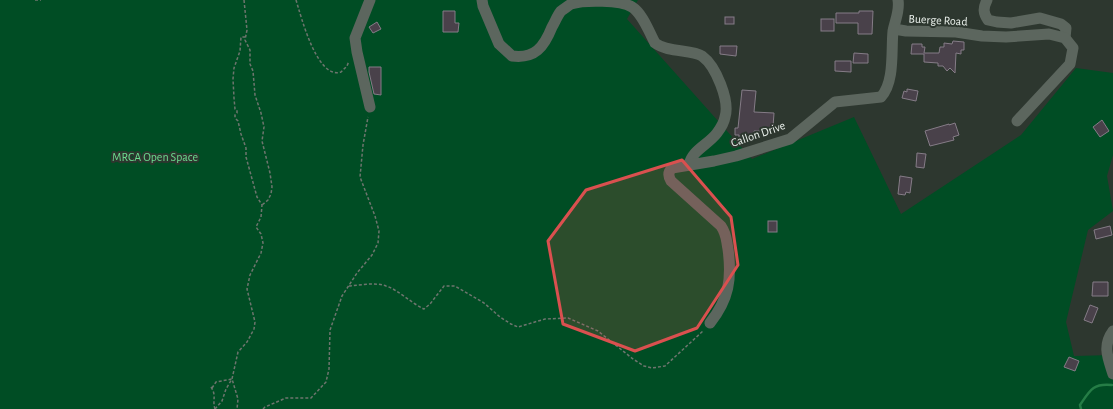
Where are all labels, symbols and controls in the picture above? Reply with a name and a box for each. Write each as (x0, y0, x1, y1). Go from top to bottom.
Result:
street label: Buerge Road (908, 12, 968, 28)
street label: Callon Drive (729, 119, 787, 149)
park label: MRCA Open Space (112, 151, 198, 163)

